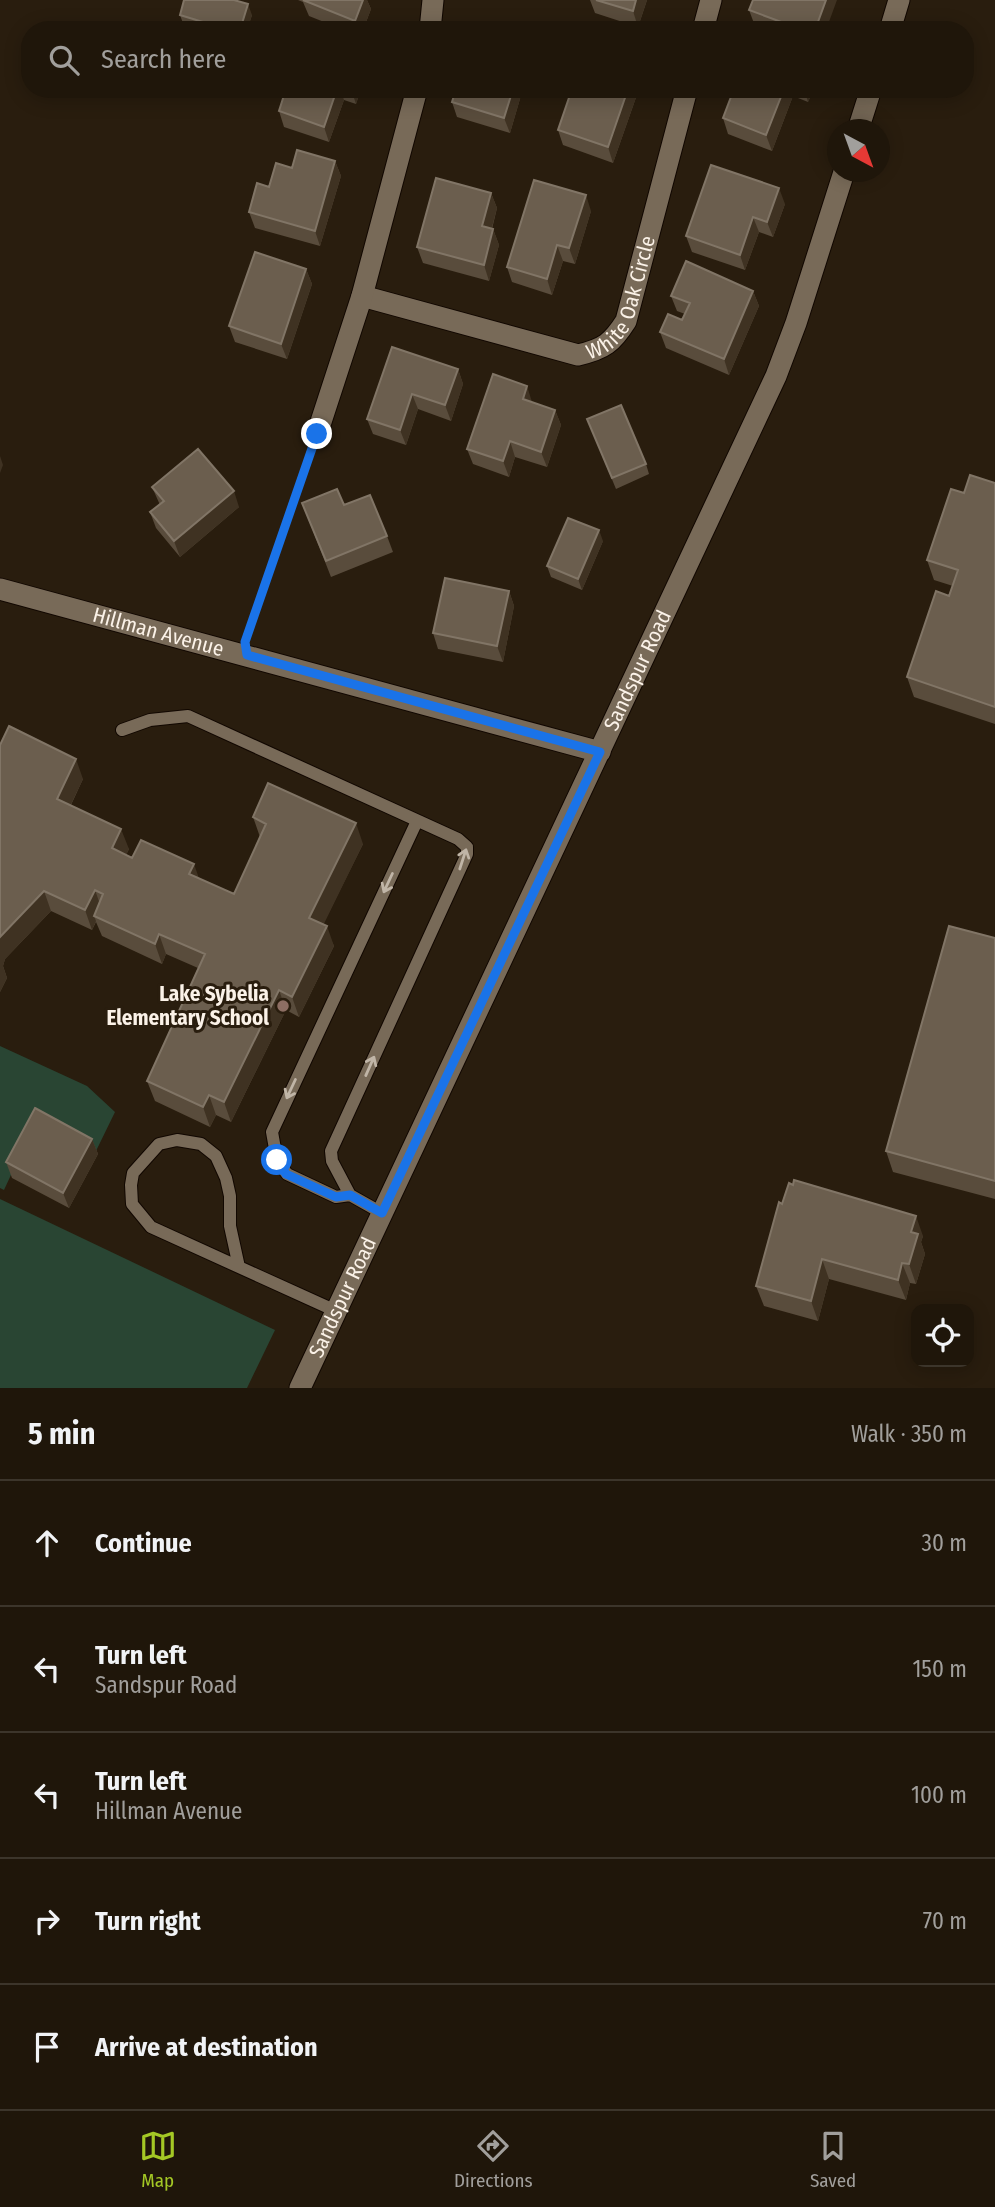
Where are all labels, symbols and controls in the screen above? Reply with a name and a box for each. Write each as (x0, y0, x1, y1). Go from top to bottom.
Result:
search box (21, 21, 974, 98)
icon: search (45, 41, 83, 79)
text: Search here (101, 44, 226, 75)
north arrow (827, 119, 890, 182)
street label: White Oak Circle (583, 233, 661, 365)
route end (301, 418, 332, 449)
street label: Hillman Avenue (90, 602, 227, 662)
street label: Sandspur Road (598, 606, 677, 735)
one-way arrow (458, 849, 470, 871)
one-way arrow (380, 872, 394, 893)
place label: Lake Sybelia Elementary School (106, 981, 269, 1031)
marker: Lake Sybelia Elementary School (275, 998, 291, 1014)
one-way arrow (364, 1056, 377, 1078)
one-way arrow (284, 1078, 297, 1099)
route start (261, 1144, 292, 1175)
street label: Sandspur Road (303, 1233, 382, 1362)
map controls (911, 1304, 974, 1367)
button: locate (911, 1304, 974, 1367)
text: 5 min (28, 1416, 95, 1452)
text: Walk · 350 m (851, 1420, 967, 1448)
icon: ahead (28, 1524, 66, 1562)
text: Continue (95, 1528, 192, 1559)
text: 30 m (922, 1529, 967, 1557)
text: Turn left (95, 1640, 187, 1671)
icon: left (28, 1650, 66, 1688)
text: 150 m (912, 1655, 967, 1683)
text: Sandspur Road (95, 1671, 237, 1699)
text: Turn left (95, 1766, 187, 1797)
icon: left (28, 1776, 66, 1814)
text: 100 m (911, 1781, 967, 1809)
text: Hillman Avenue (95, 1797, 242, 1825)
icon: right (28, 1902, 66, 1940)
text: Turn right (95, 1906, 201, 1937)
text: 70 m (923, 1907, 967, 1935)
icon: arrive (28, 2028, 66, 2066)
text: Arrive at destination (95, 2032, 318, 2063)
tab: Map (139, 2127, 177, 2192)
tab: Directions (454, 2127, 533, 2192)
tab: Saved (810, 2127, 856, 2192)

